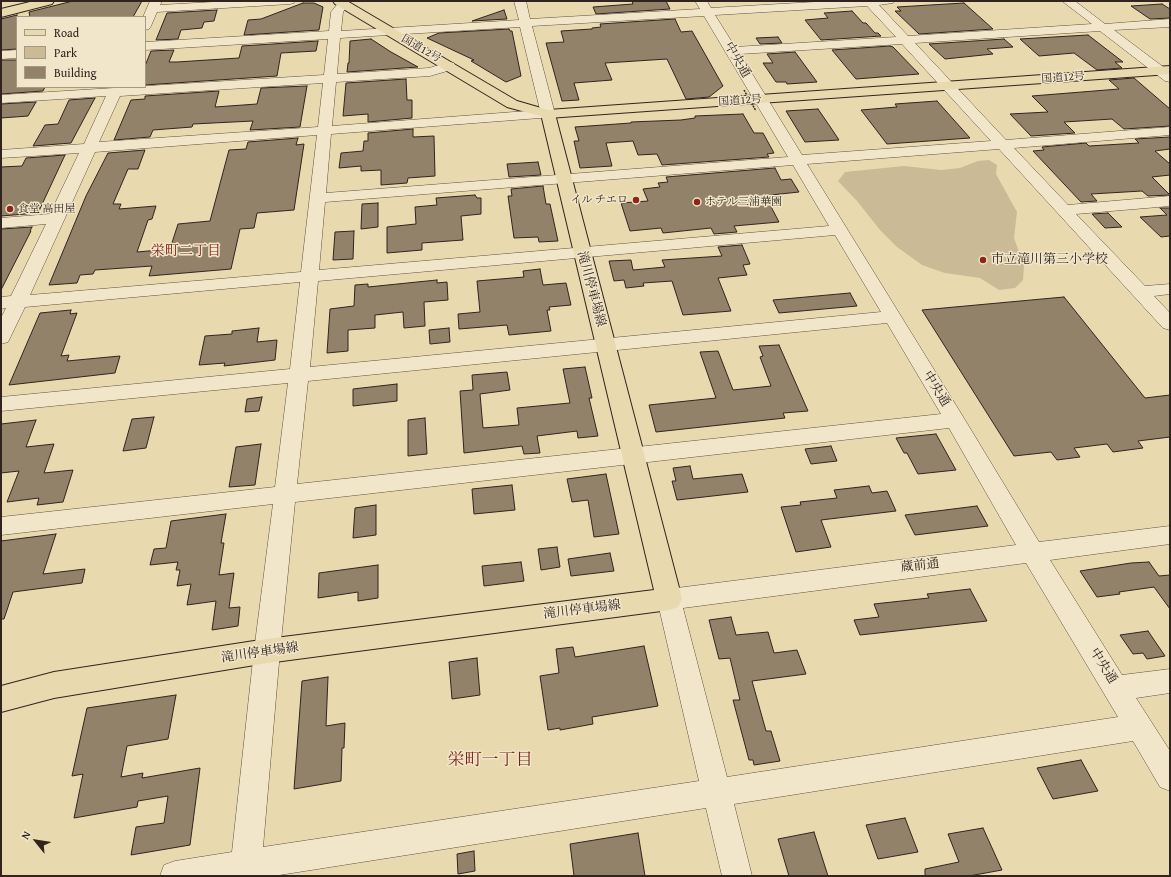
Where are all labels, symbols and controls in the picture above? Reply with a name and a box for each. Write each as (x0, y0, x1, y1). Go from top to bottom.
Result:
legend (16, 16, 146, 88)
text: Road (54, 24, 79, 41)
street label: 国道12号 (399, 32, 443, 66)
street label: 中央通 (720, 39, 754, 81)
text: Park (54, 44, 77, 61)
text: Building (54, 64, 97, 81)
street label: 国道12号 (1041, 70, 1085, 86)
street label: 国道12号 (718, 93, 762, 109)
place label: イル チエロ (571, 193, 628, 207)
marker: イル チエロ (631, 195, 641, 205)
place label: ホテル三浦華園 (705, 195, 782, 209)
marker: ホテル三浦華園 (692, 197, 702, 207)
place label: 食堂 高田屋 (18, 202, 75, 216)
marker: 食堂 高田屋 (5, 204, 15, 214)
district label: 栄町二丁目 (151, 243, 221, 259)
street label: 滝川停車場線 (573, 249, 609, 329)
place label: 市立滝川第三小学校 (991, 252, 1108, 268)
marker: 市立滝川第三小学校 (978, 255, 988, 265)
street label: 中央通 (919, 368, 953, 410)
street label: 蔵前通 (900, 556, 940, 576)
street label: 滝川停車場線 (542, 598, 622, 622)
street label: 滝川停車場線 (220, 640, 300, 666)
street label: 中央通 (1086, 645, 1120, 687)
district label: 栄町一丁目 (448, 751, 532, 771)
north arrow (16, 821, 56, 861)
text: N (17, 828, 34, 842)

